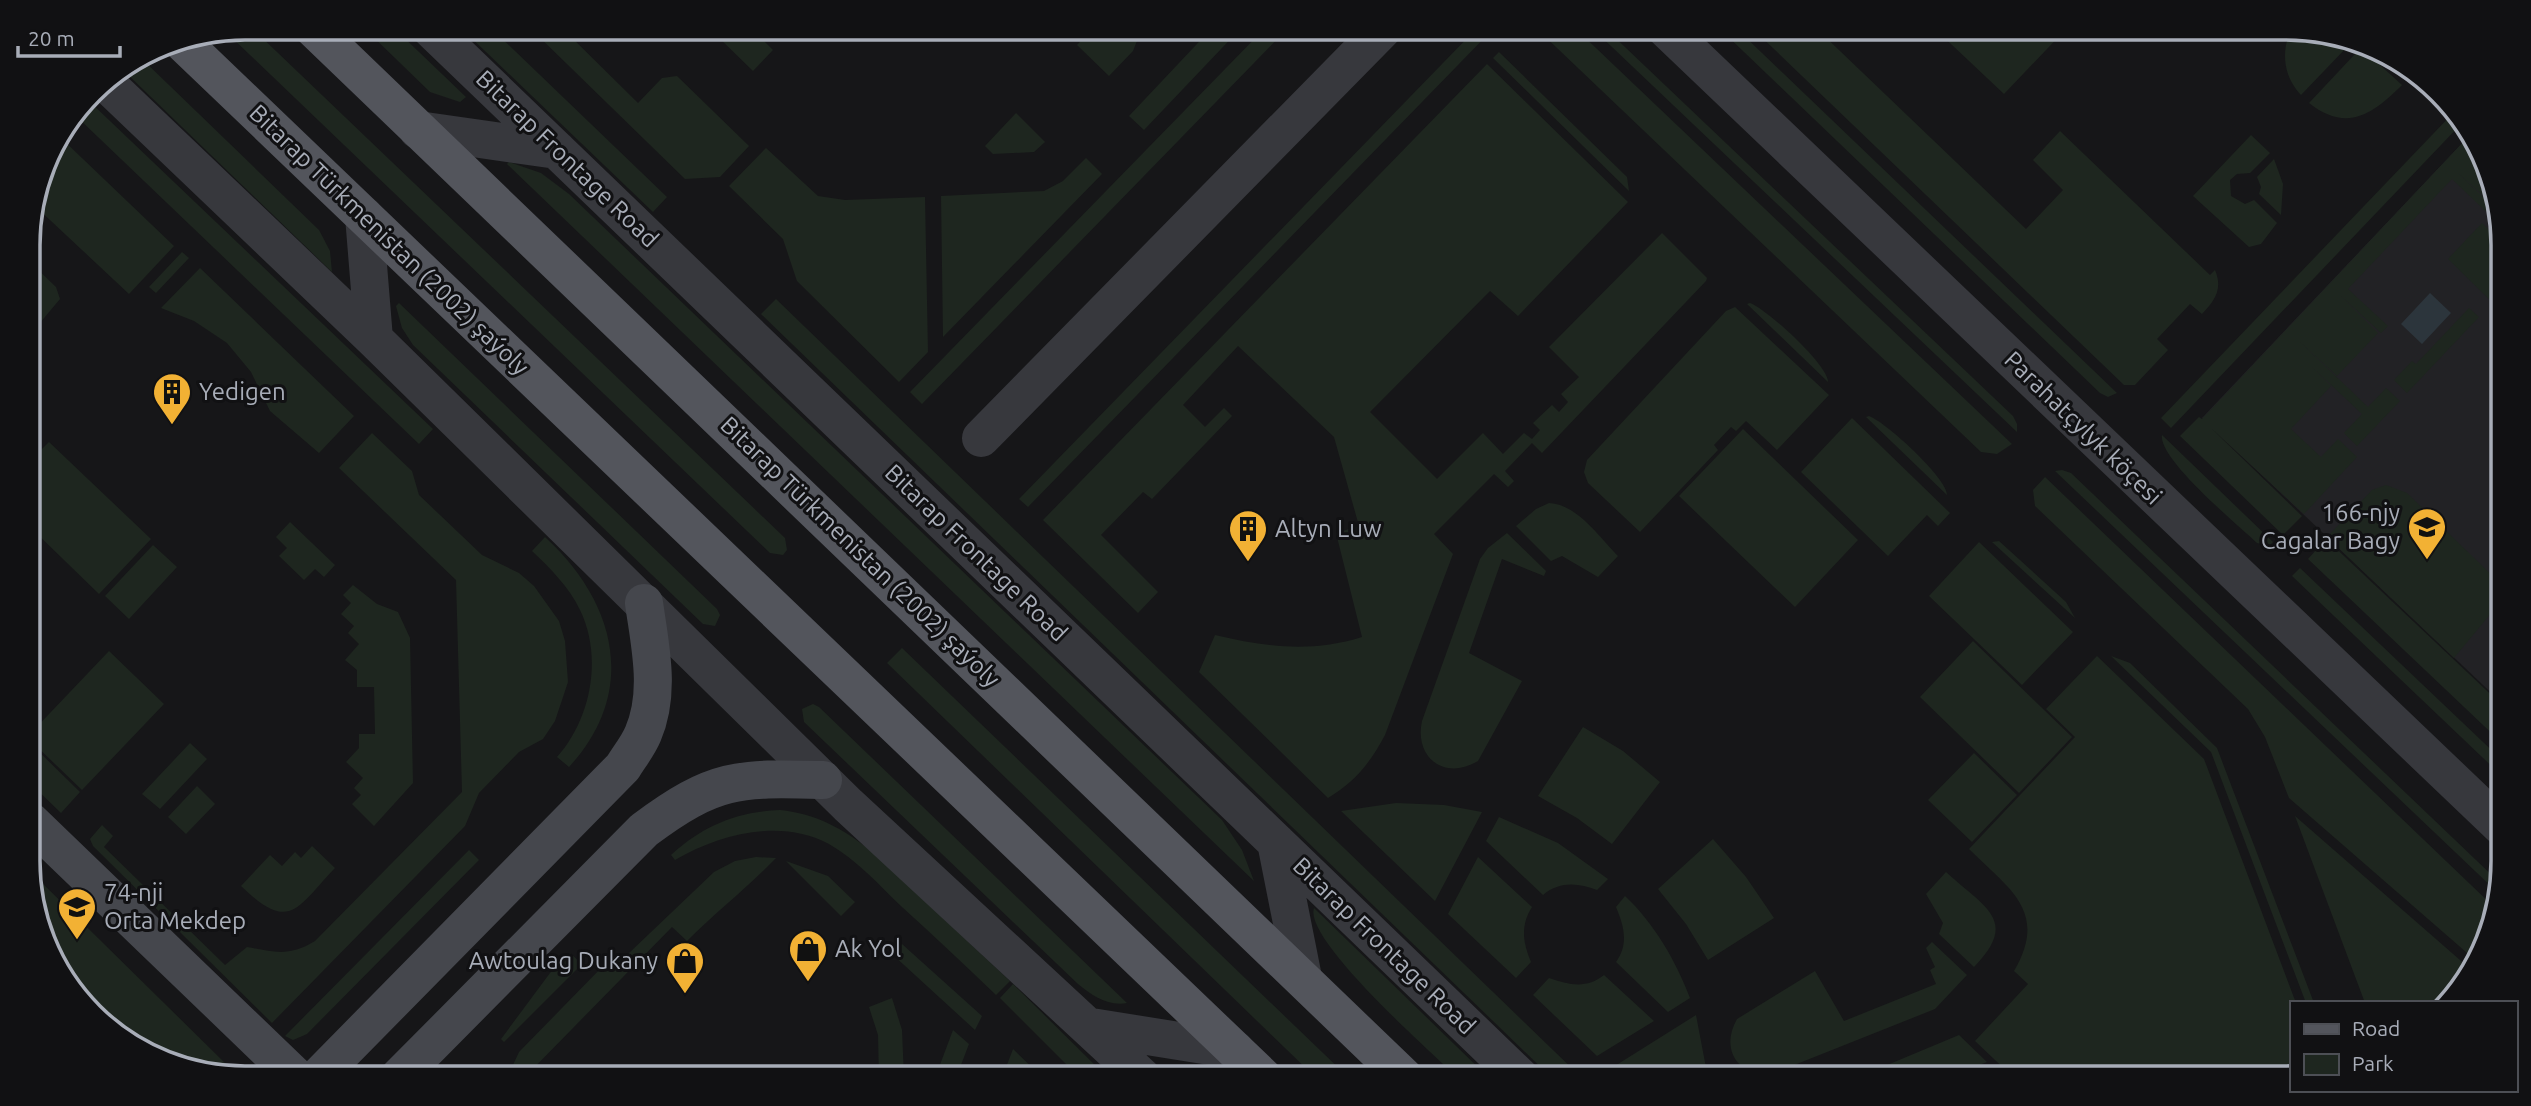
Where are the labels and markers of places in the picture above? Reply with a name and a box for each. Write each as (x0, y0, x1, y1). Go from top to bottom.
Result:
building icon: Yedigen (151, 371, 193, 426)
place label: Yedigen (199, 378, 286, 405)
place label: 166-njy Cagalar Bagy (2261, 499, 2400, 554)
school or university icon: 166-njy Cagalar Bagy (2406, 506, 2448, 561)
building icon: Altyn Luw (1227, 508, 1269, 563)
place label: Altyn Luw (1275, 515, 1382, 542)
place label: 74-nji Orta Mekdep (104, 879, 246, 934)
school or university icon: 74-nji Orta Mekdep (56, 886, 98, 941)
shop icon: Ak Yol (787, 928, 829, 983)
place label: Ak Yol (835, 935, 901, 962)
shop icon: Awtoulag Dukany (664, 940, 706, 995)
place label: Awtoulag Dukany (469, 947, 658, 974)

